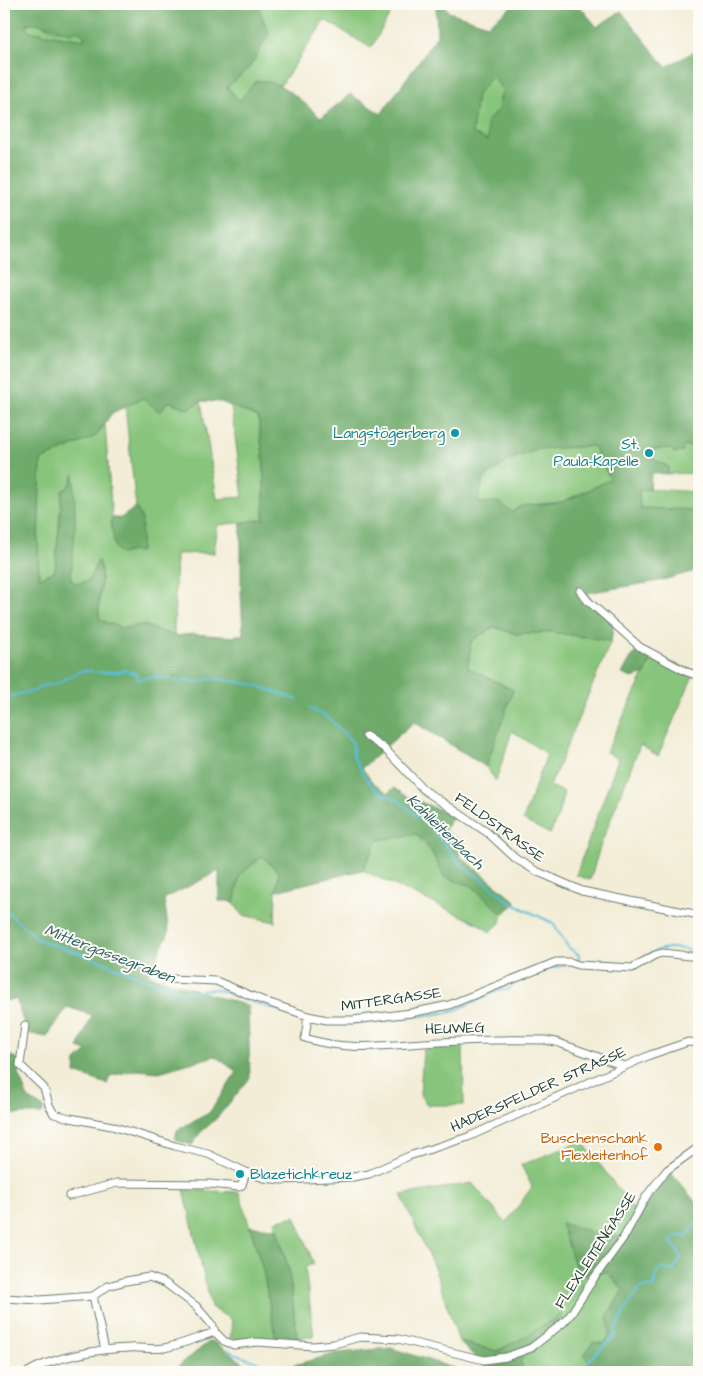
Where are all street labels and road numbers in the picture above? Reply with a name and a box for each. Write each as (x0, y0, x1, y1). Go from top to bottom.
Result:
street label: FELDSTRASSE (450, 788, 549, 867)
street label: MITTERGASSE (340, 982, 443, 1017)
street label: HEUWEG (425, 1017, 486, 1040)
street label: HADERSFELDER STRASSE (447, 1041, 629, 1138)
street label: FLEXLEITENGASSE (550, 1187, 641, 1313)

